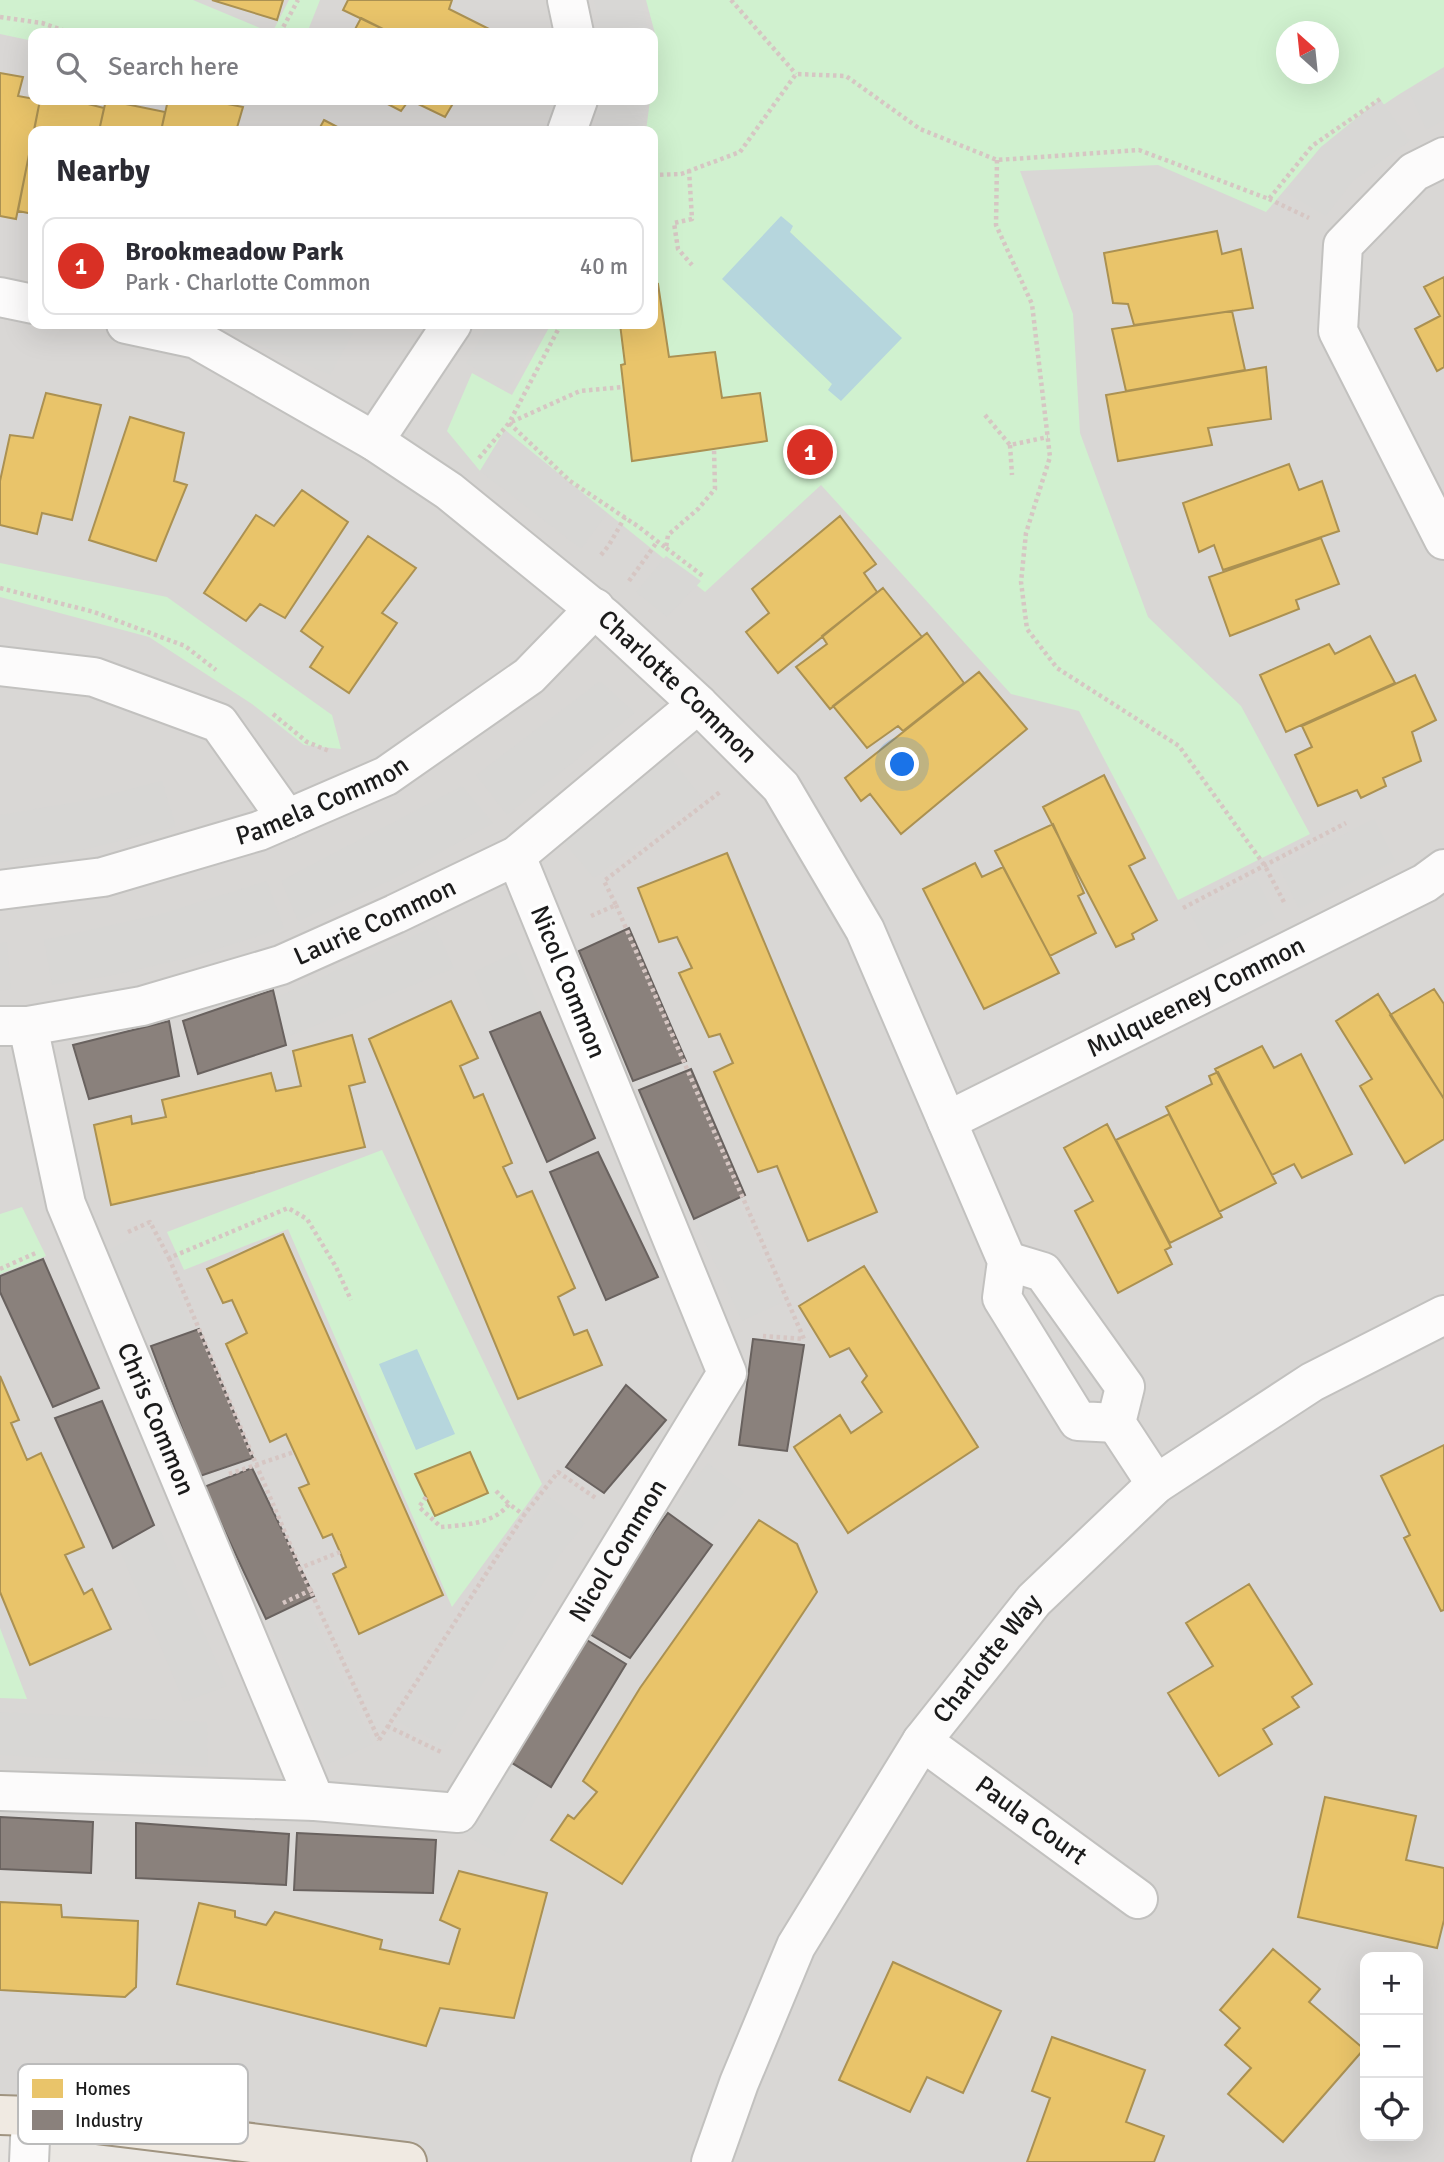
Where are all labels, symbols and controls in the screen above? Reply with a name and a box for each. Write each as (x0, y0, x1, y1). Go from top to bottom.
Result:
north arrow (1276, 21, 1339, 84)
search box (28, 28, 658, 105)
icon: search (52, 48, 90, 86)
text: Search here (108, 51, 239, 83)
text: Nearby (56, 153, 150, 190)
text: Brookmeadow Park (125, 236, 344, 268)
text: 1 (75, 252, 87, 281)
text: 40 m (580, 252, 628, 281)
text: Park · Charlotte Common (125, 268, 370, 297)
pin: 1 (787, 426, 833, 478)
street label: Charlotte Common (591, 603, 764, 770)
your location (885, 747, 919, 781)
street label: Pamela Common (232, 749, 415, 853)
street label: Laurie Common (289, 871, 461, 973)
street label: Nicol Common (523, 901, 613, 1063)
street label: Mulqueeney Common (1081, 929, 1310, 1065)
street label: Chris Common (110, 1338, 202, 1500)
street label: Nicol Common (562, 1473, 674, 1628)
street label: Charlotte Way (926, 1588, 1049, 1730)
street label: Paula Court (969, 1769, 1093, 1872)
map controls (1360, 1952, 1423, 2141)
button: + (1360, 1952, 1423, 2015)
button: − (1360, 2015, 1423, 2078)
legend (18, 2064, 248, 2144)
text: Homes (75, 2077, 131, 2101)
button: locate (1360, 2078, 1423, 2141)
text: Industry (75, 2109, 143, 2133)

